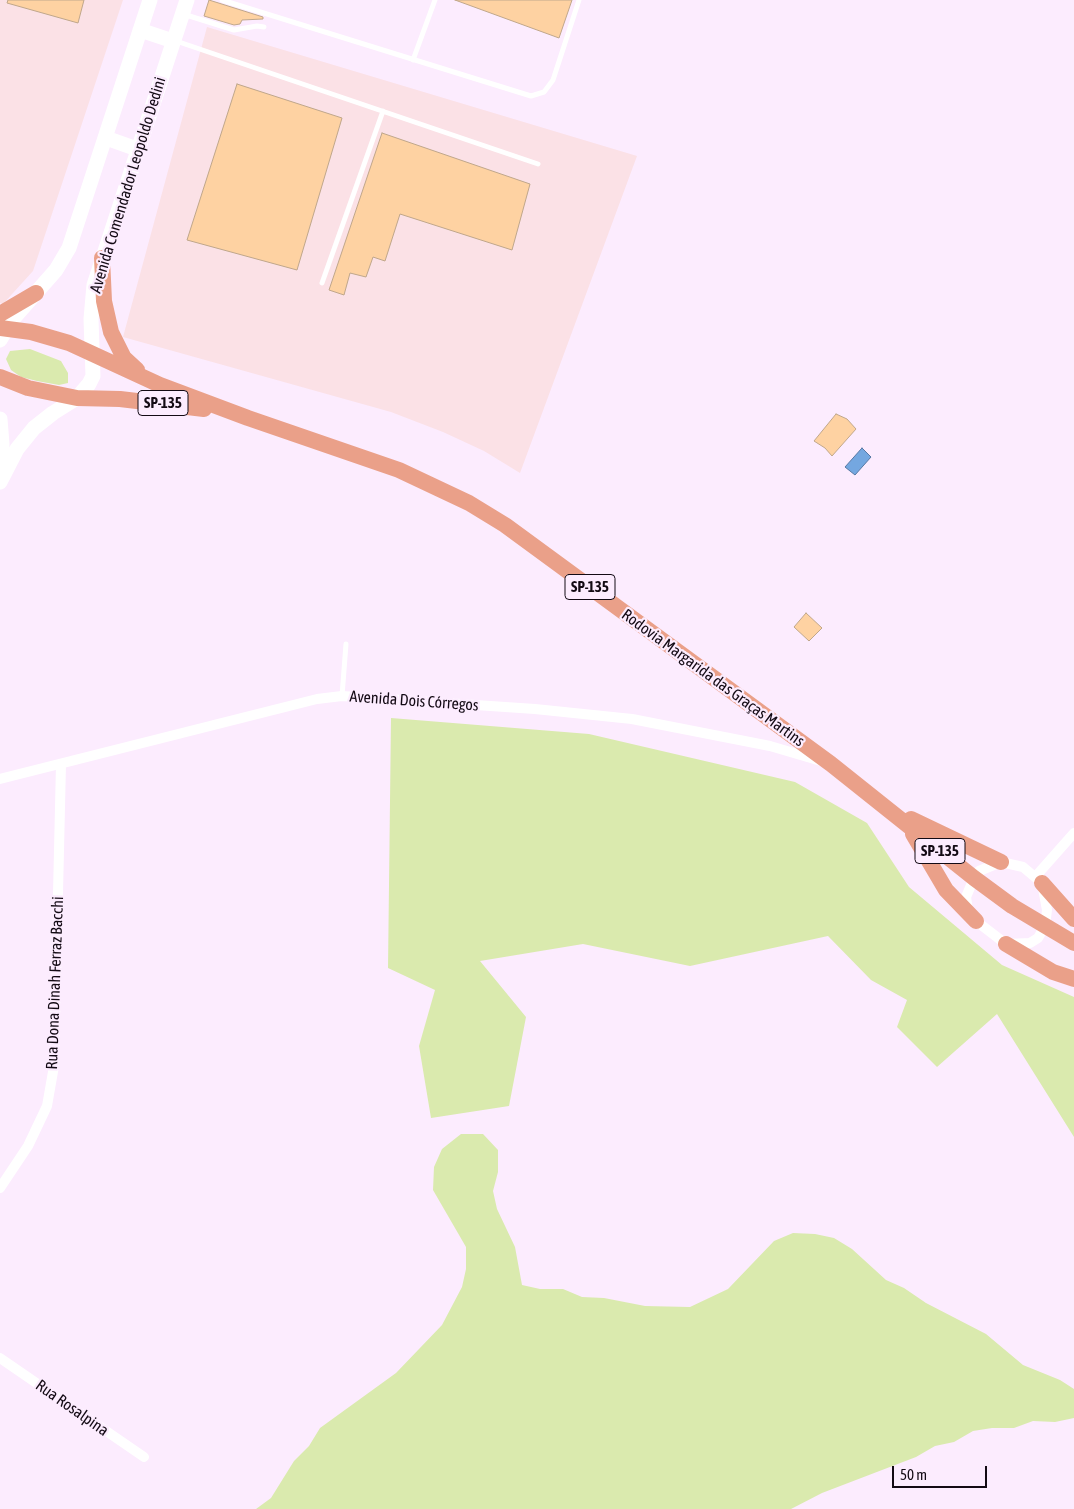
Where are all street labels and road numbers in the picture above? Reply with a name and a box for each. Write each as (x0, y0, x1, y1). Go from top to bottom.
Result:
street label: Avenida Comendador Leopoldo Dedini (86, 75, 170, 295)
road number: SP-135 (138, 390, 188, 416)
road number: SP-135 (565, 574, 615, 600)
street label: Rodovia Margarida das Graças Martins (618, 605, 808, 751)
street label: Avenida Dois Córregos (349, 687, 479, 715)
road number: SP-135 (915, 838, 965, 864)
street label: Rua Dona Dinah Ferraz Bacchi (42, 896, 68, 1070)
street label: Rua Rosalpina (32, 1376, 112, 1440)

